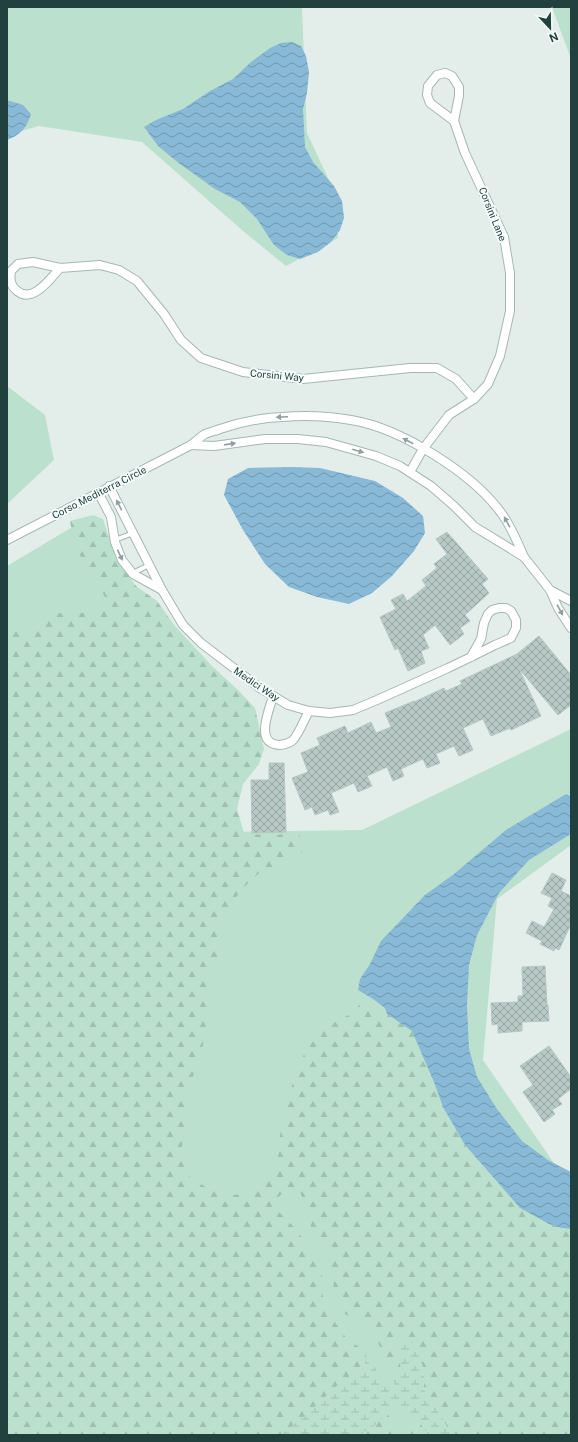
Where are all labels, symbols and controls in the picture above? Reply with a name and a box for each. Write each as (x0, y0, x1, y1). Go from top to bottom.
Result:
north arrow (530, 8, 570, 48)
text: N (548, 30, 560, 44)
street label: Corsini Lane (477, 185, 509, 243)
street label: Corsini Way (249, 367, 305, 383)
one-way arrow (276, 413, 288, 420)
one-way arrow (402, 437, 414, 444)
one-way arrow (224, 440, 236, 447)
one-way arrow (352, 448, 364, 454)
street label: Corso Mediterra Circle (50, 463, 149, 521)
one-way arrow (116, 500, 122, 511)
one-way arrow (503, 516, 510, 528)
one-way arrow (117, 549, 123, 560)
one-way arrow (556, 604, 563, 616)
street label: Medici Way (232, 664, 283, 704)

